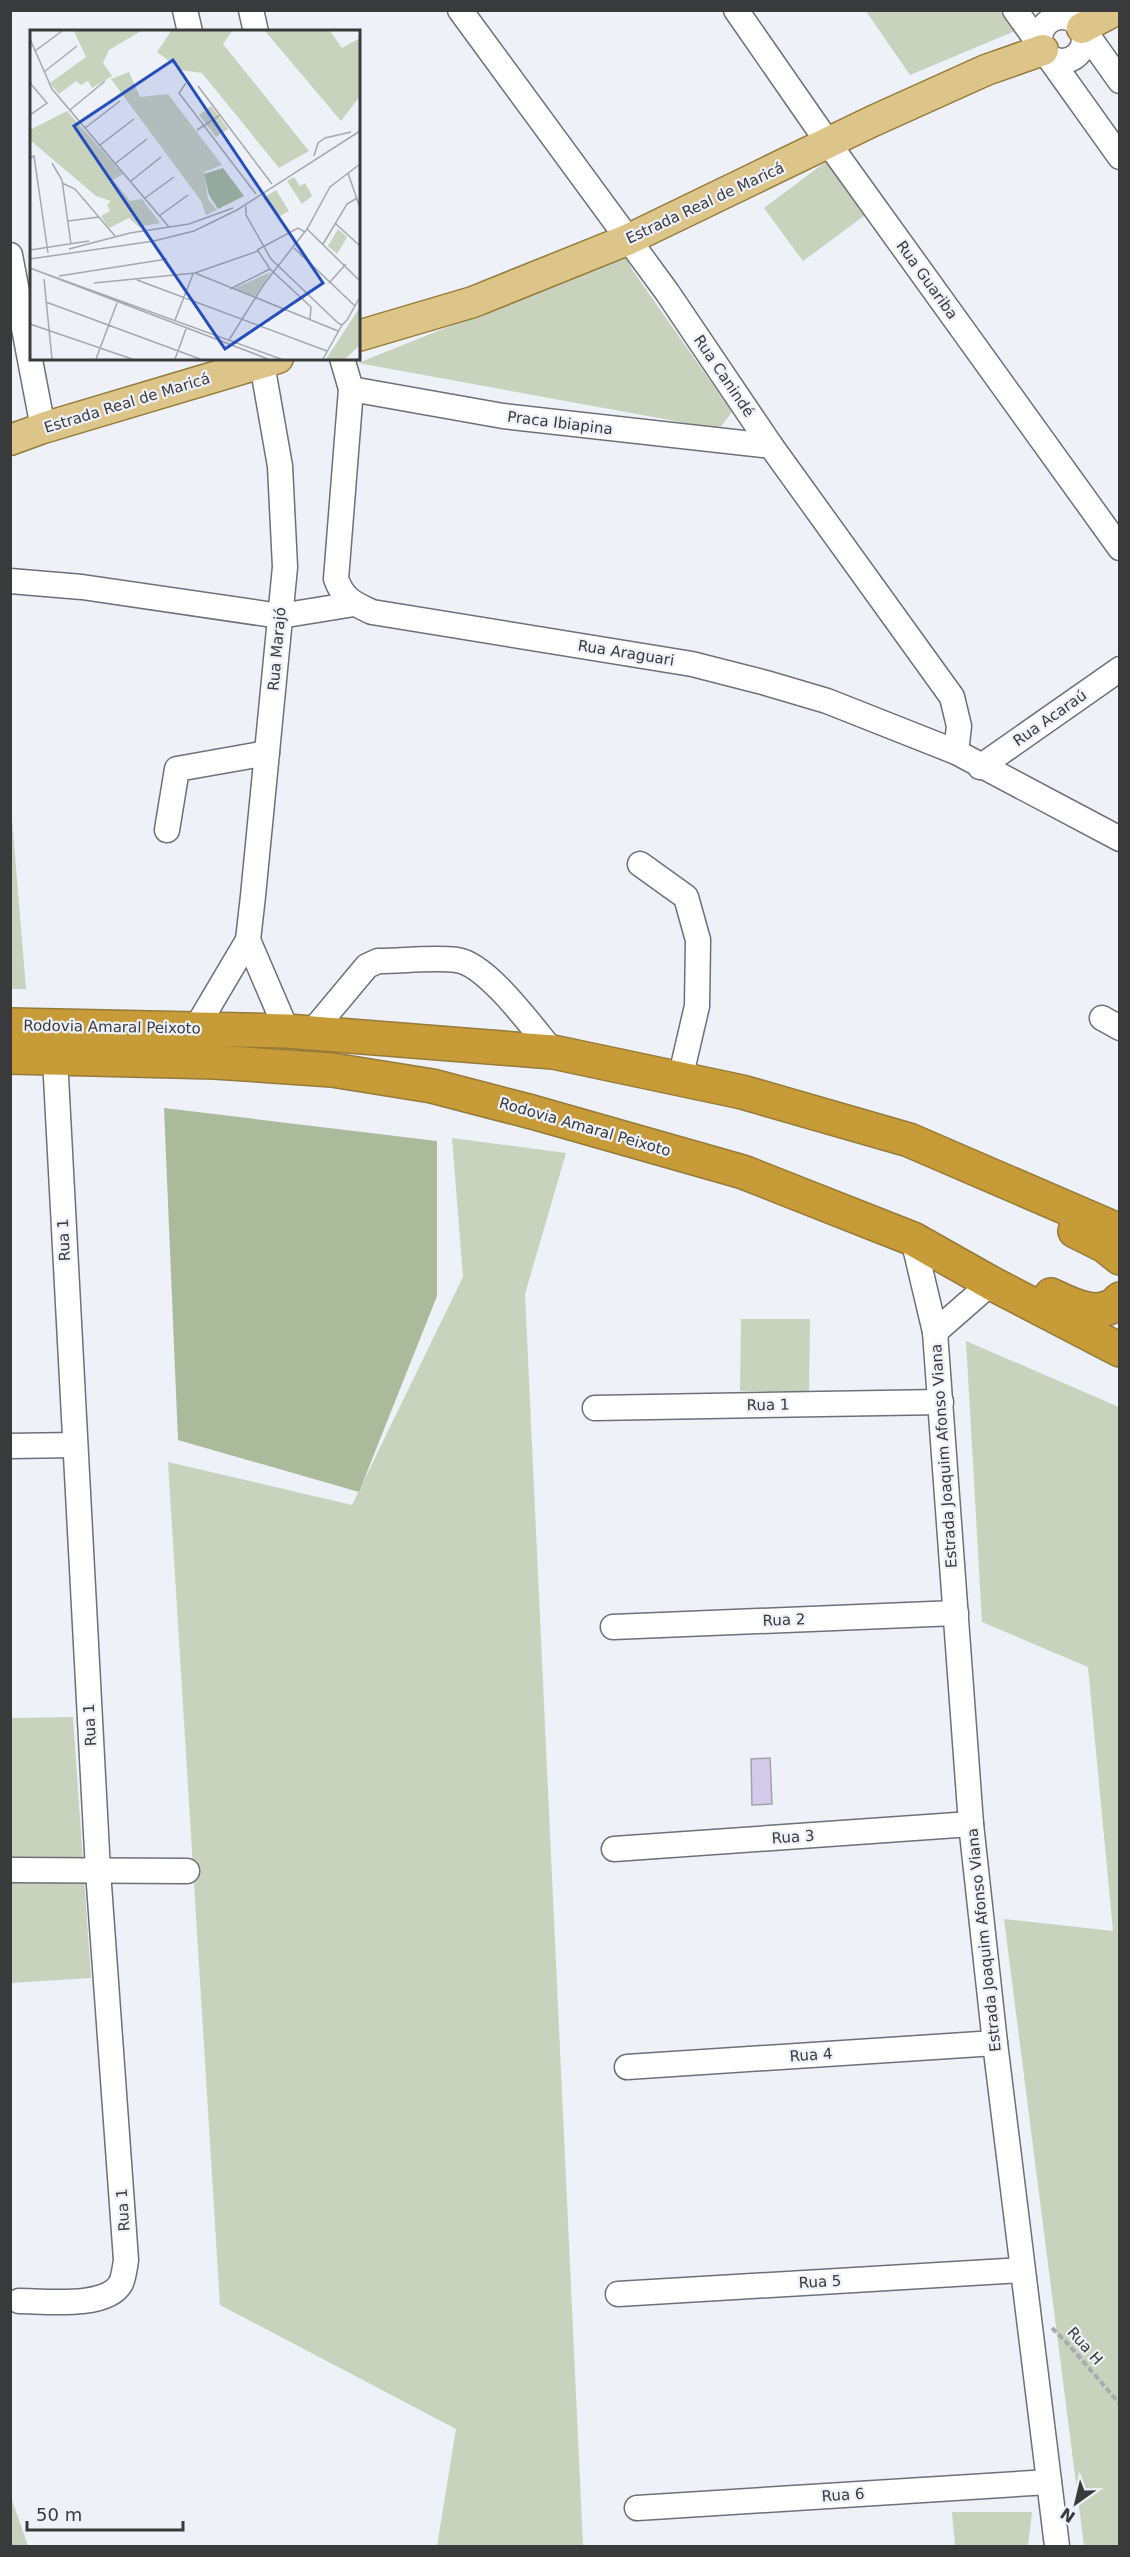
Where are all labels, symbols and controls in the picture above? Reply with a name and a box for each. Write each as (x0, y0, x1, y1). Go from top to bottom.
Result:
inset map (30, 30, 360, 360)
street label: Estrada Real de Maricá (623, 158, 787, 248)
street label: Rua Guariba (893, 237, 961, 323)
street label: Rua Canindé (690, 332, 758, 420)
street label: Estrada Real de Maricá (42, 369, 212, 437)
street label: Praca Ibiapina (506, 408, 614, 438)
street label: Rua Marajó (264, 606, 290, 692)
street label: Rua Araguari (576, 636, 676, 670)
street label: Rua Acaraú (1010, 686, 1090, 750)
street label: Rodovia Amaral Peixoto (23, 1016, 201, 1038)
street label: Rodovia Amaral Peixoto (497, 1094, 673, 1160)
street label: Rua 1 (54, 1218, 74, 1262)
street label: Estrada Joaquim Afonso Viana (927, 1343, 961, 1569)
street label: Rua 1 (746, 1396, 790, 1414)
street label: Rua 2 (762, 1610, 806, 1630)
street label: Rua 1 (80, 1703, 100, 1747)
street label: Rua 3 (771, 1827, 815, 1847)
street label: Estrada Joaquim Afonso Viana (963, 1827, 1005, 2053)
street label: Rua 4 (789, 2045, 833, 2065)
street label: Rua 1 (113, 2188, 133, 2232)
street label: Rua 5 (798, 2272, 842, 2292)
street label: Rua H (1063, 2323, 1107, 2369)
north arrow (1046, 2473, 1106, 2533)
street label: Rua 6 (821, 2485, 865, 2505)
scale bar (27, 2494, 183, 2532)
text: N (1057, 2503, 1079, 2527)
text: 50 m (36, 2504, 82, 2525)

